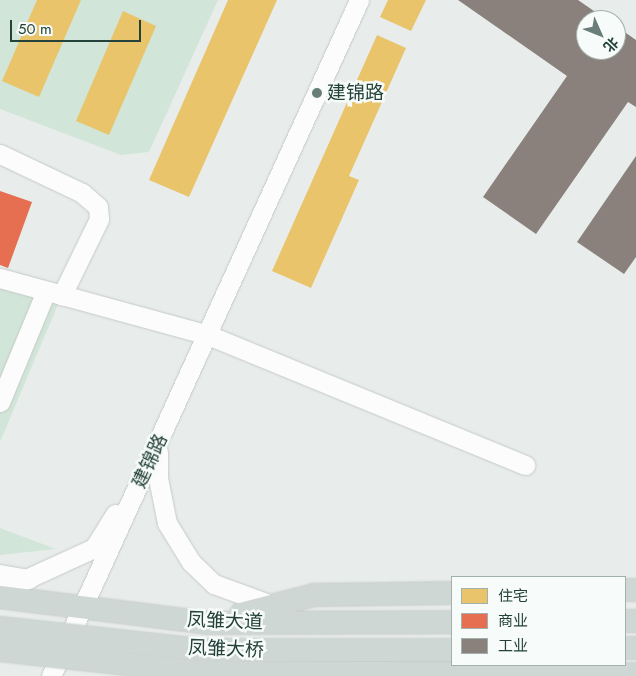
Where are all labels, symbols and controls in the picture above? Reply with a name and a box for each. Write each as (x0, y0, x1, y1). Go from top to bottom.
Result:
scale bar (12, 10, 144, 42)
north arrow (576, 10, 626, 60)
text: 50 m (18, 18, 52, 40)
text: 北 (599, 33, 623, 57)
place label: 建锦路 (327, 82, 384, 104)
marker: 建锦路 (311, 87, 323, 99)
street label: 建锦路 (128, 430, 172, 492)
legend (451, 576, 626, 666)
text: 住宅 (498, 585, 528, 607)
street label: 凤雏大道 (187, 608, 263, 634)
text: 商业 (498, 610, 528, 632)
text: 工业 (498, 635, 528, 657)
street label: 凤雏大桥 (188, 636, 264, 662)

